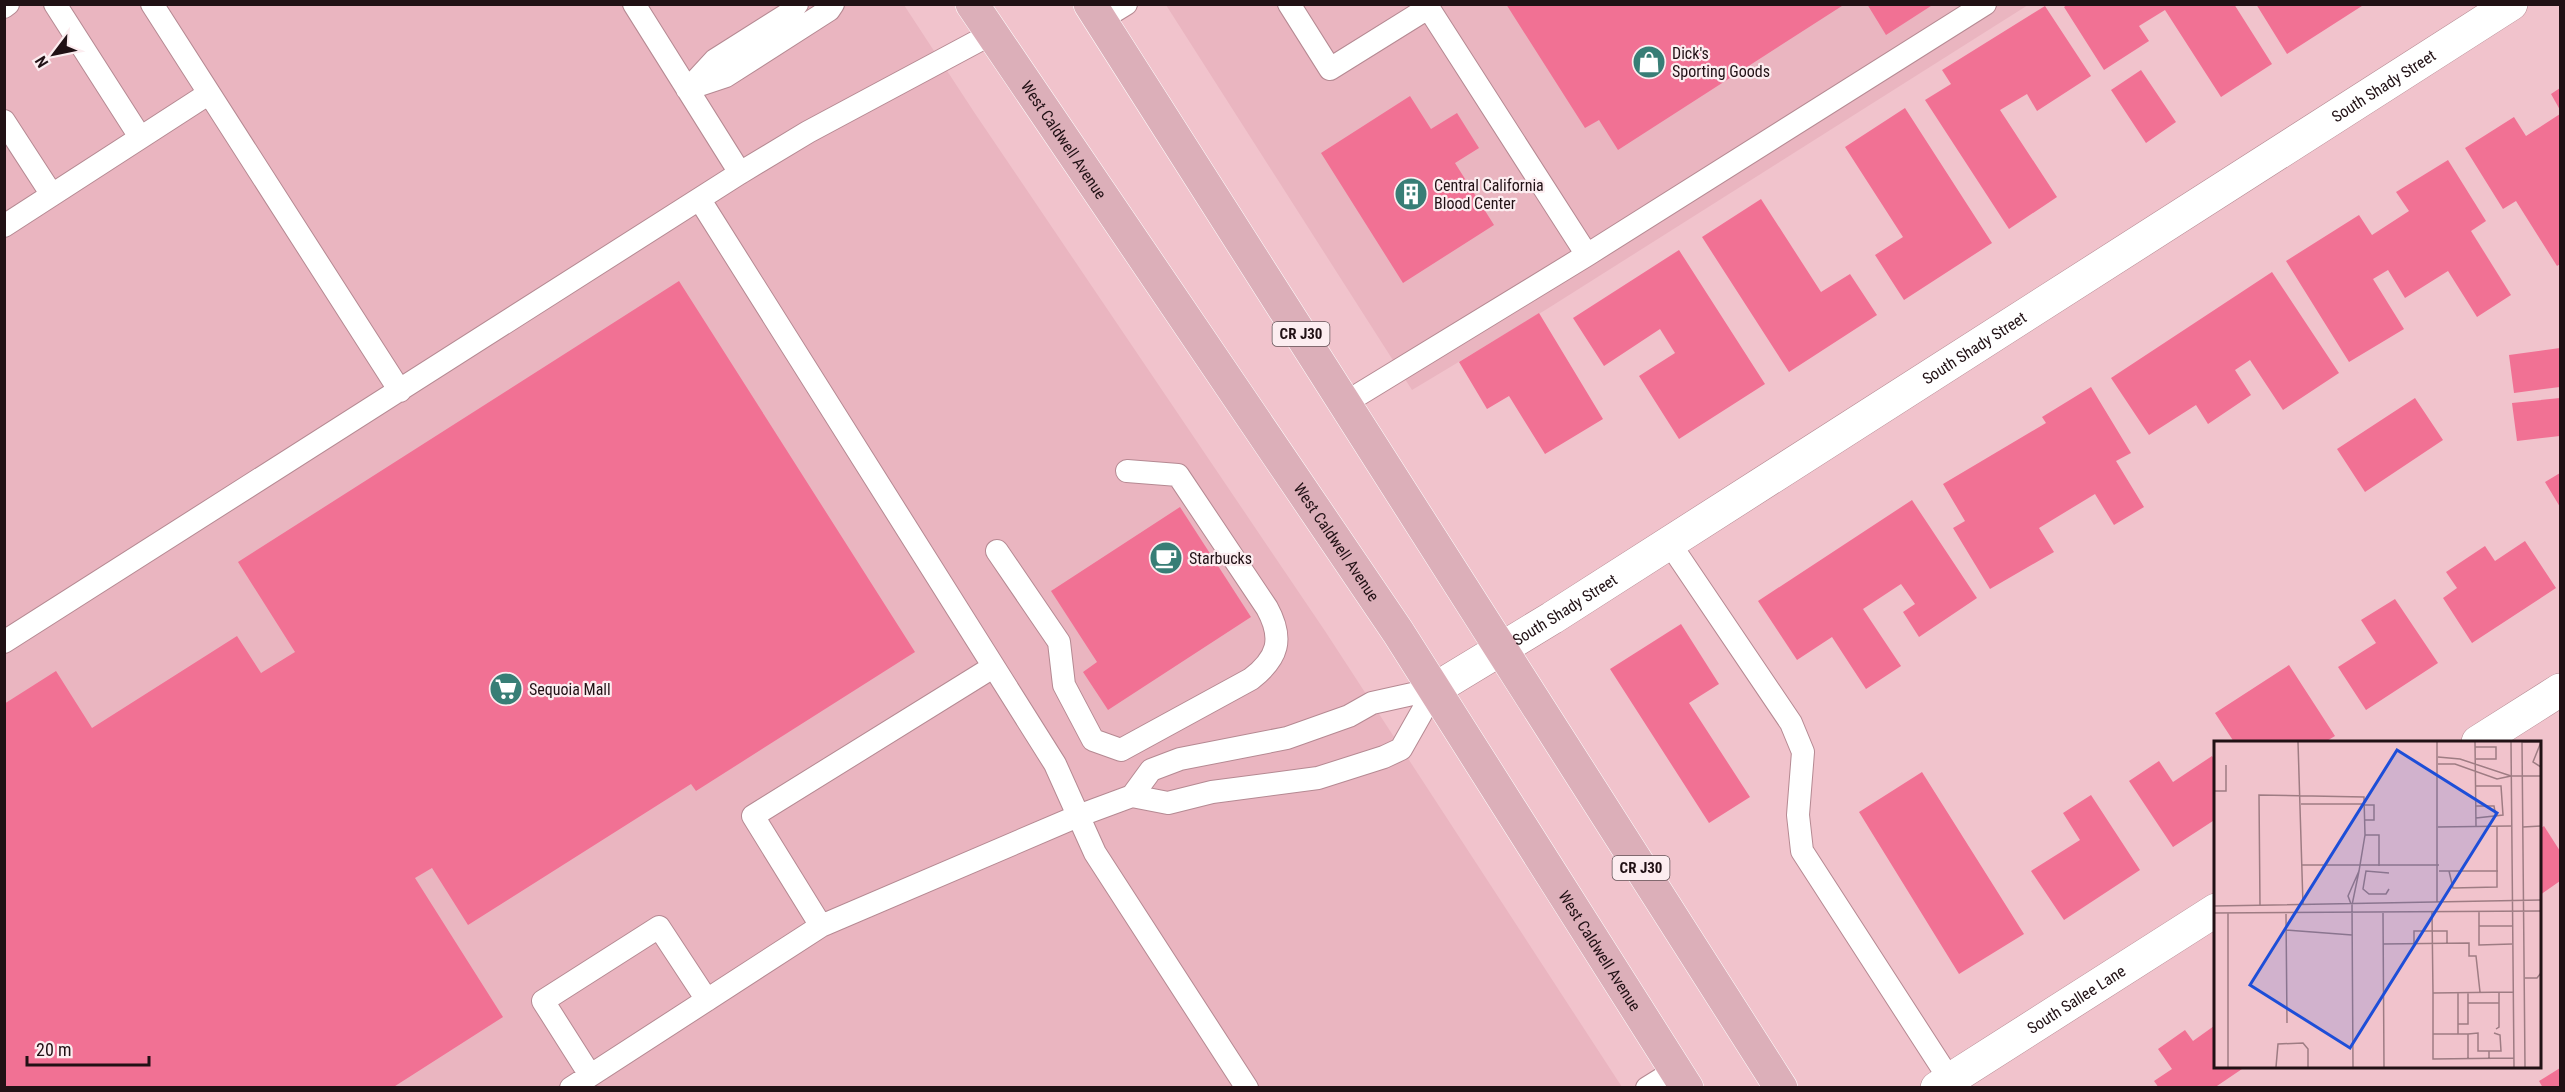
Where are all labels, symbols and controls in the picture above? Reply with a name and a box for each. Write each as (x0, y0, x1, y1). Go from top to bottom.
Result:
north arrow (24, 24, 84, 84)
shop icon: Dick's Sporting Goods (1631, 44, 1667, 80)
place label: Dick's Sporting Goods (1672, 44, 1770, 81)
street label: South Shady Street (2328, 46, 2439, 126)
text: N (31, 52, 52, 71)
street label: West Caldwell Avenue (1017, 77, 1110, 203)
building icon: Central California Blood Center (1393, 176, 1429, 212)
place label: Central California Blood Center (1434, 176, 1544, 213)
street label: South Shady Street (1919, 308, 2030, 388)
road number: CR J30 (1272, 322, 1330, 346)
street label: West Caldwell Avenue (1290, 480, 1383, 605)
cafe icon: Starbucks (1148, 540, 1184, 576)
place label: Starbucks (1189, 549, 1252, 568)
street label: South Shady Street (1509, 570, 1621, 650)
supermarket icon: Sequoia Mall (488, 671, 524, 707)
place label: Sequoia Mall (529, 680, 611, 699)
inset map (2214, 741, 2541, 1068)
road number: CR J30 (1612, 856, 1670, 880)
street label: West Caldwell Avenue (1554, 887, 1645, 1014)
street label: South Sallee Lane (2024, 961, 2129, 1038)
scale bar (27, 1029, 148, 1067)
text: 20 m (36, 1039, 71, 1060)

